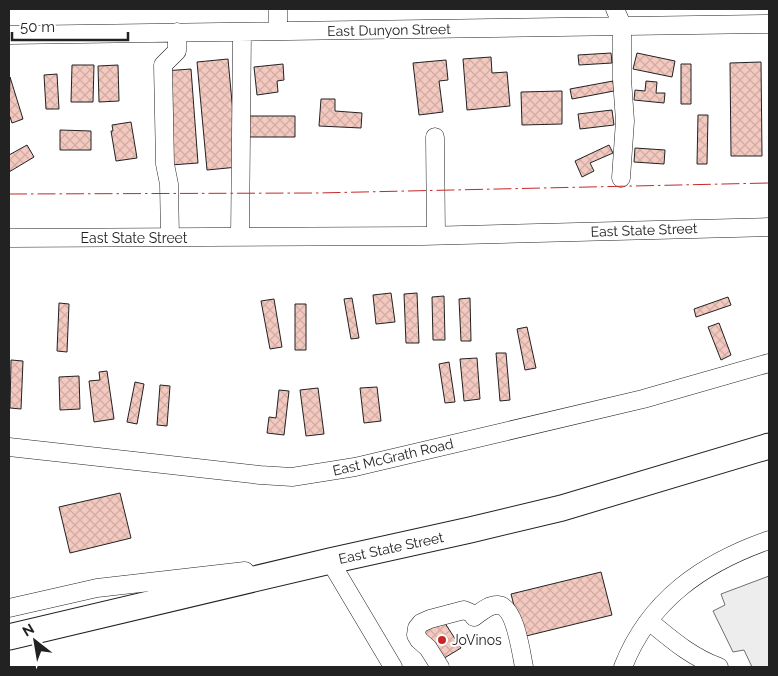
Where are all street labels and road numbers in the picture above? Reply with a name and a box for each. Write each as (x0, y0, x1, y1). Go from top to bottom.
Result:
street label: East Dunyon Street (327, 21, 451, 39)
street label: East State Street (590, 220, 698, 240)
street label: East State Street (81, 230, 188, 246)
street label: East McGrath Road (331, 435, 455, 479)
street label: East State Street (337, 529, 445, 567)

